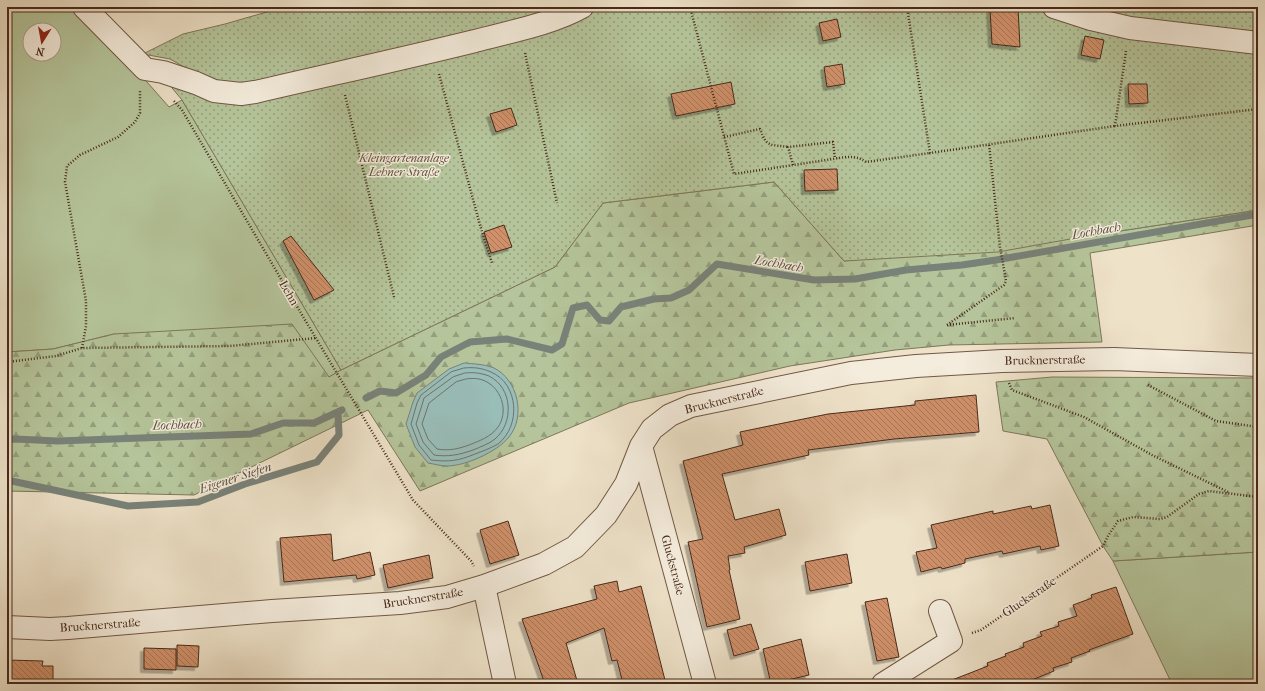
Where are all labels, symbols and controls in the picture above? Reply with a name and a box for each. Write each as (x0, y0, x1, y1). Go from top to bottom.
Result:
north arrow (22, 22, 62, 62)
text: N (34, 44, 46, 59)
park label: Kleingartenanlage Lehner Straße (358, 151, 450, 179)
water label: Lochbach (1069, 219, 1122, 242)
water label: Lochbach (752, 252, 805, 275)
street label: Lehn (276, 278, 302, 308)
street label: Brucknerstraße (1004, 352, 1086, 368)
street label: Brucknerstraße (683, 383, 765, 417)
water label: Lochbach (151, 416, 202, 433)
water label: Eigener Siefen (196, 459, 273, 497)
street label: Gluckstraße (658, 533, 688, 597)
street label: Gluckstraße (999, 574, 1059, 620)
street label: Brucknerstraße (382, 585, 464, 611)
street label: Brucknerstraße (59, 615, 141, 635)

